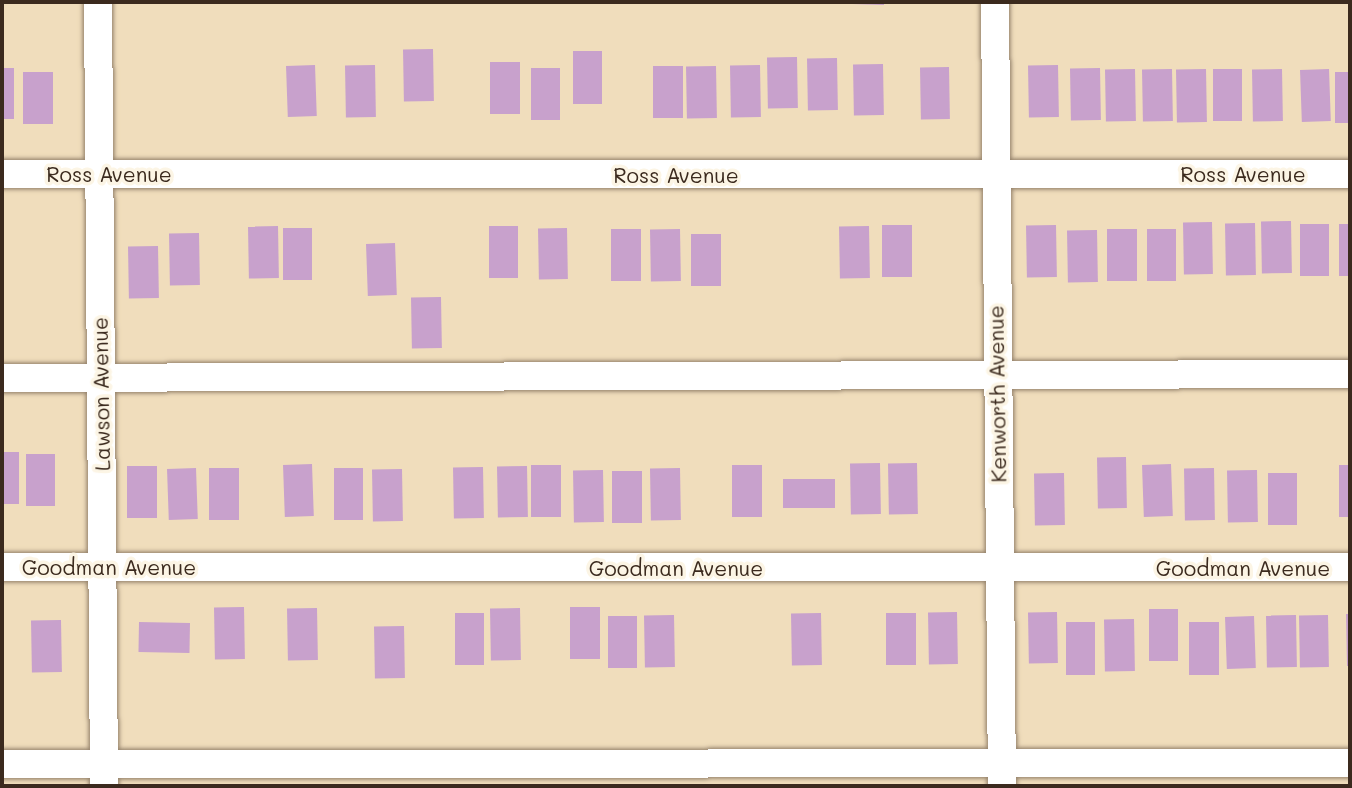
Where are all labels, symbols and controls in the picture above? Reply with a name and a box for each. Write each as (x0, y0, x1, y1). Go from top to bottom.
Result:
street label: Ross Avenue (46, 161, 172, 187)
street label: Ross Avenue (1180, 161, 1306, 187)
street label: Ross Avenue (613, 162, 739, 188)
street label: Kenworth Avenue (983, 305, 1011, 483)
street label: Lawson Avenue (87, 317, 115, 471)
street label: Goodman Avenue (22, 554, 196, 580)
street label: Goodman Avenue (589, 555, 763, 581)
street label: Goodman Avenue (1156, 555, 1330, 581)

